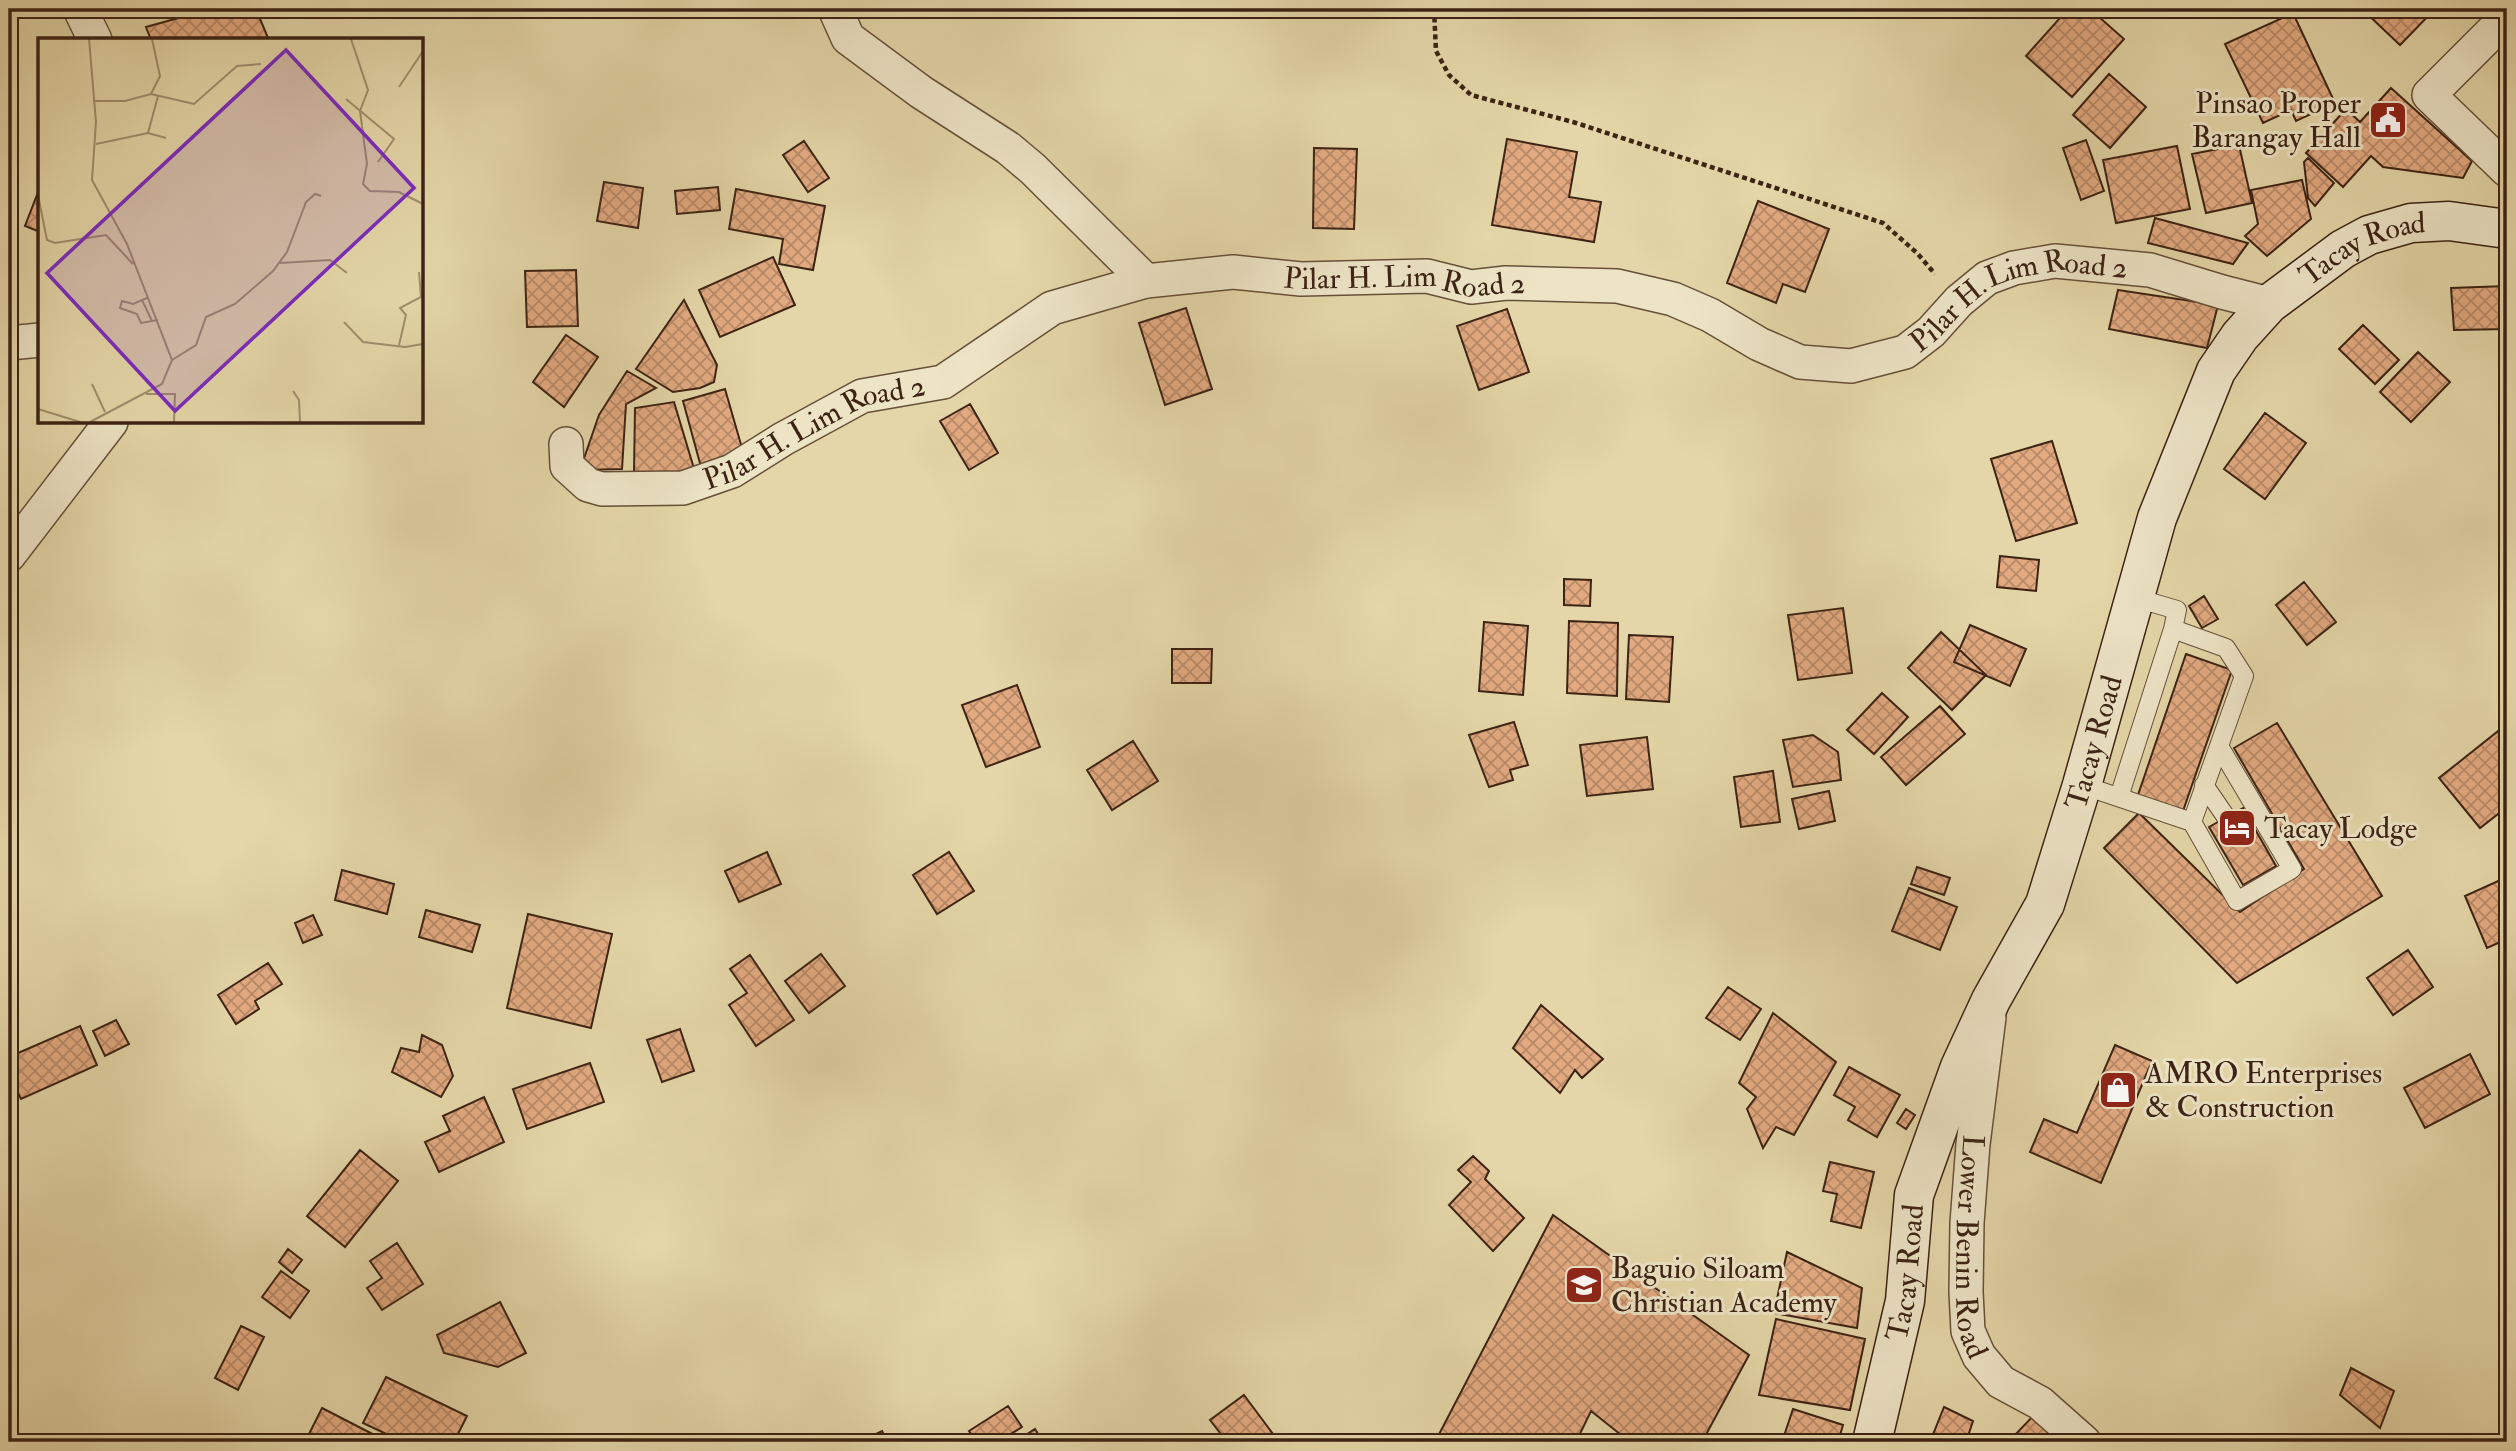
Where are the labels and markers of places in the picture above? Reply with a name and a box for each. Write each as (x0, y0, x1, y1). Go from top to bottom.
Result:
place label: Pinsao Proper Barangay Hall (2191, 85, 2361, 156)
public building icon: Pinsao Proper Barangay Hall (2367, 99, 2409, 141)
hotel icon: Tacay Lodge (2216, 807, 2258, 849)
place label: Tacay Lodge (2264, 810, 2417, 847)
place label: AMRO Enterprises & Construction (2144, 1055, 2382, 1126)
shop icon: AMRO Enterprises & Construction (2097, 1069, 2139, 1111)
place label: Baguio Siloam Christian Academy (1611, 1250, 1838, 1321)
school or university icon: Baguio Siloam Christian Academy (1563, 1264, 1605, 1306)

